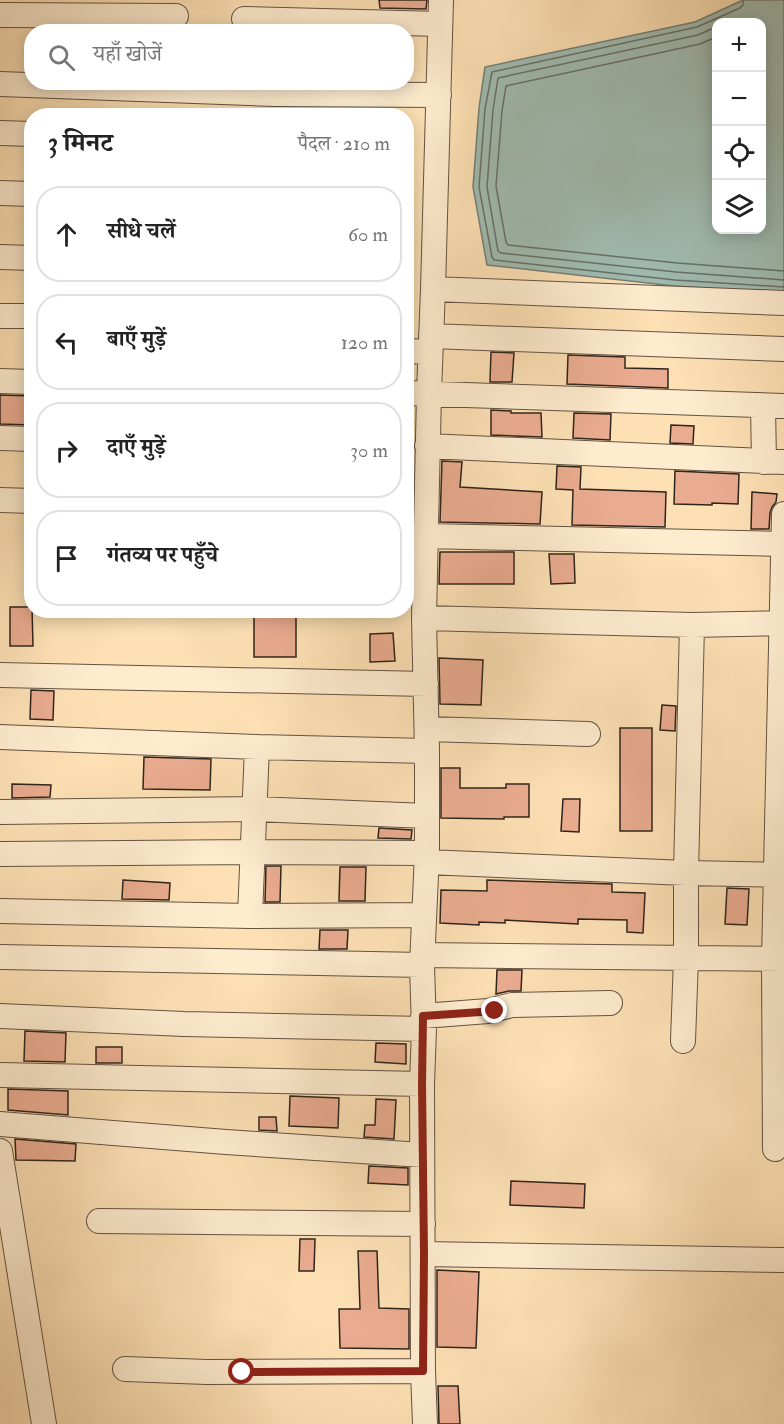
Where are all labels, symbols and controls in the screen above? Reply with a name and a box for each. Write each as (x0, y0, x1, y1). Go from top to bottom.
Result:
map controls (712, 18, 766, 234)
button: + (712, 18, 766, 72)
search box (24, 24, 414, 90)
text: यहाँ खोजें (93, 40, 162, 68)
icon: search (45, 41, 78, 74)
button: − (712, 72, 766, 126)
button: locate (712, 126, 766, 180)
text: 3 मिनट (48, 127, 113, 159)
text: पैदल · 210 m (298, 131, 390, 156)
button: layers (712, 180, 766, 234)
text: सीधे चलें (107, 217, 175, 245)
icon: ahead (50, 218, 83, 251)
text: 60 m (348, 222, 388, 247)
text: बाएँ मुड़ें (107, 325, 166, 353)
icon: left (50, 326, 83, 359)
text: 120 m (341, 330, 388, 355)
text: दाएँ मुड़ें (107, 433, 166, 461)
icon: right (50, 434, 83, 467)
text: 30 m (350, 438, 388, 463)
text: गंतव्य पर पहुँचे (107, 541, 218, 569)
icon: arrive (50, 542, 83, 575)
route end (481, 997, 507, 1023)
route start (228, 1358, 254, 1384)

